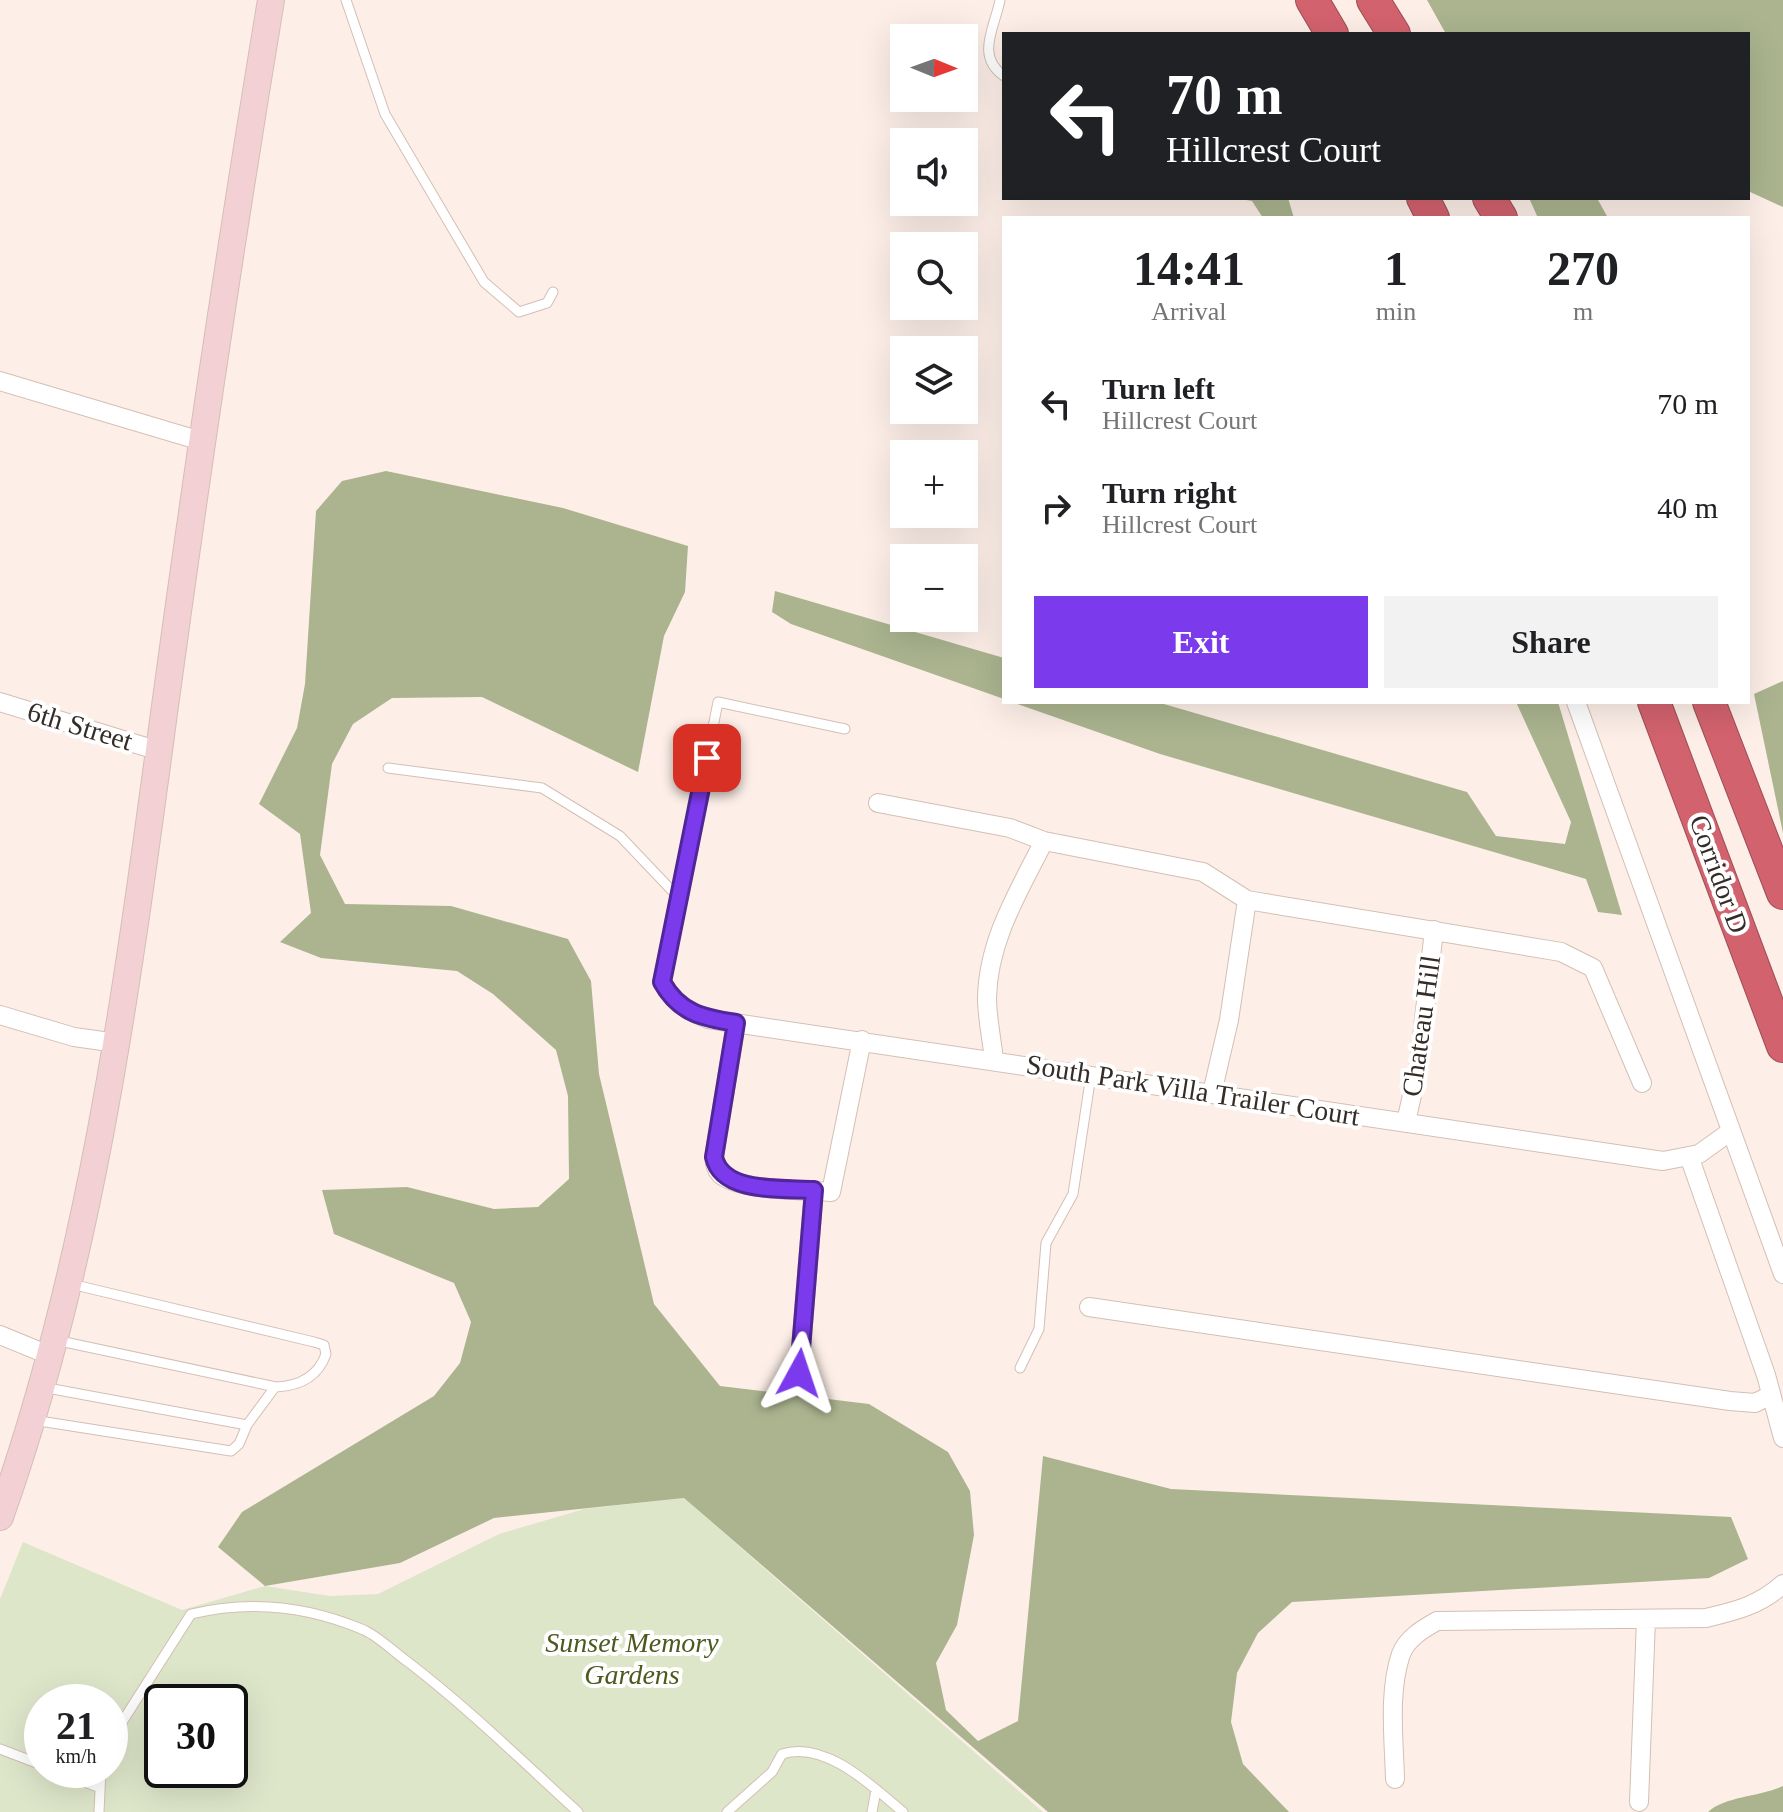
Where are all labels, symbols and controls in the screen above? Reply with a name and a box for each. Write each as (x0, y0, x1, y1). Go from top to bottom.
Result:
north arrow (890, 24, 978, 112)
map controls (890, 24, 978, 632)
icon: left (1034, 64, 1138, 168)
text: 70 m (1166, 64, 1283, 126)
button: sound (890, 128, 978, 216)
text: Hillcrest Court (1166, 130, 1381, 170)
button: search (890, 232, 978, 320)
text: 14:41 (1133, 242, 1245, 295)
text: 1 (1384, 242, 1408, 295)
text: 270 (1547, 242, 1619, 295)
text: Arrival (1151, 297, 1226, 326)
text: min (1376, 297, 1416, 326)
text: m (1573, 297, 1593, 326)
button: layers (890, 336, 978, 424)
text: Turn left (1102, 372, 1215, 405)
icon: left (1034, 382, 1078, 426)
text: 70 m (1657, 387, 1718, 420)
text: Hillcrest Court (1102, 406, 1257, 435)
button: + (890, 440, 978, 528)
text: Turn right (1102, 476, 1237, 509)
icon: right (1034, 486, 1078, 530)
text: 40 m (1657, 491, 1718, 524)
text: Hillcrest Court (1102, 510, 1257, 539)
button: − (890, 544, 978, 632)
button: Exit (1034, 596, 1368, 688)
button: Share (1384, 596, 1718, 688)
street label: 6th Street (24, 695, 136, 757)
pin (673, 724, 741, 792)
icon: arrive (685, 736, 729, 780)
street label: Corridor D (1683, 811, 1755, 937)
street label: Chateau Hill (1396, 953, 1446, 1099)
street label: South Park Villa Trailer Court (1024, 1048, 1362, 1132)
position arrow (757, 1331, 841, 1415)
park label: Sunset Memory Gardens (545, 1627, 719, 1690)
speed limit sign: 30 (144, 1684, 248, 1788)
text: 21 (56, 1703, 96, 1748)
text: km/h (55, 1745, 97, 1767)

